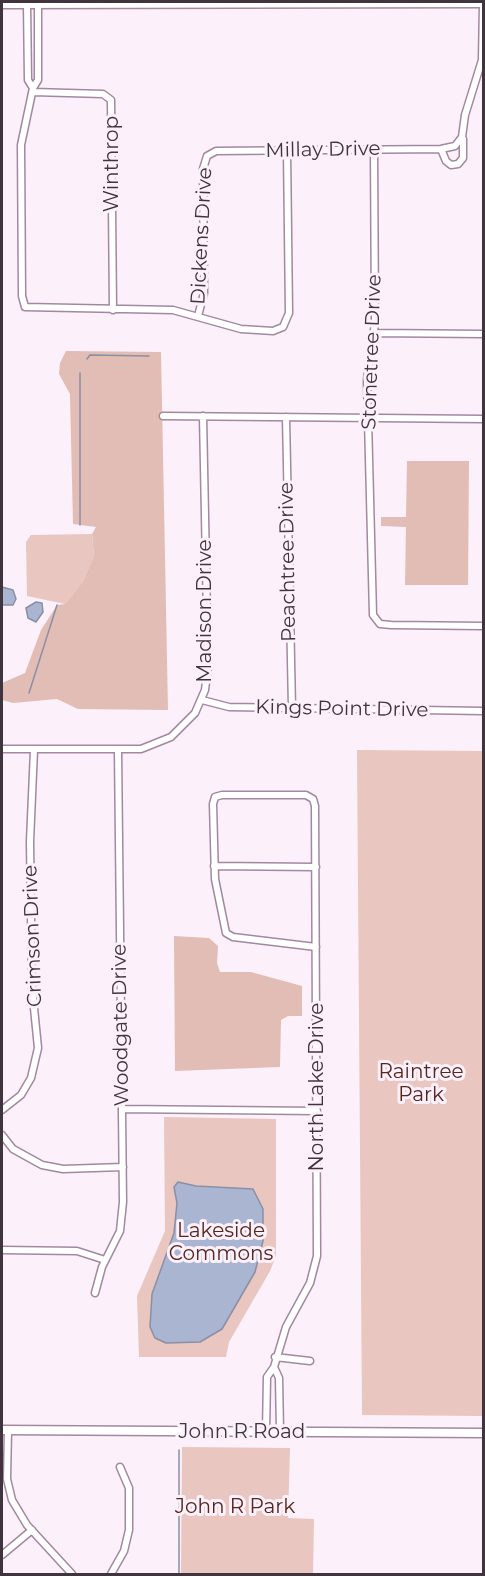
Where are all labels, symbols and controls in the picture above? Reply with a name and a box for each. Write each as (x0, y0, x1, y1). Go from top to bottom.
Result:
street label: Winthrop (100, 116, 124, 212)
street label: Millay Drive (265, 137, 381, 163)
street label: Dickens Drive (186, 167, 218, 305)
street label: Stonetree Drive (357, 274, 387, 430)
street label: Peachtree Drive (275, 482, 301, 642)
street label: Madison Drive (193, 539, 217, 683)
street label: Kings Point Drive (255, 695, 429, 723)
street label: Crimson Drive (19, 865, 47, 1007)
street label: Woodgate Drive (108, 943, 134, 1107)
street label: North Lake Drive (305, 1003, 329, 1171)
park label: Raintree Park (378, 1060, 464, 1107)
park label: Lakeside Commons (169, 1219, 273, 1266)
street label: John R Road (179, 1420, 305, 1444)
park label: John R Park (175, 1495, 295, 1519)

